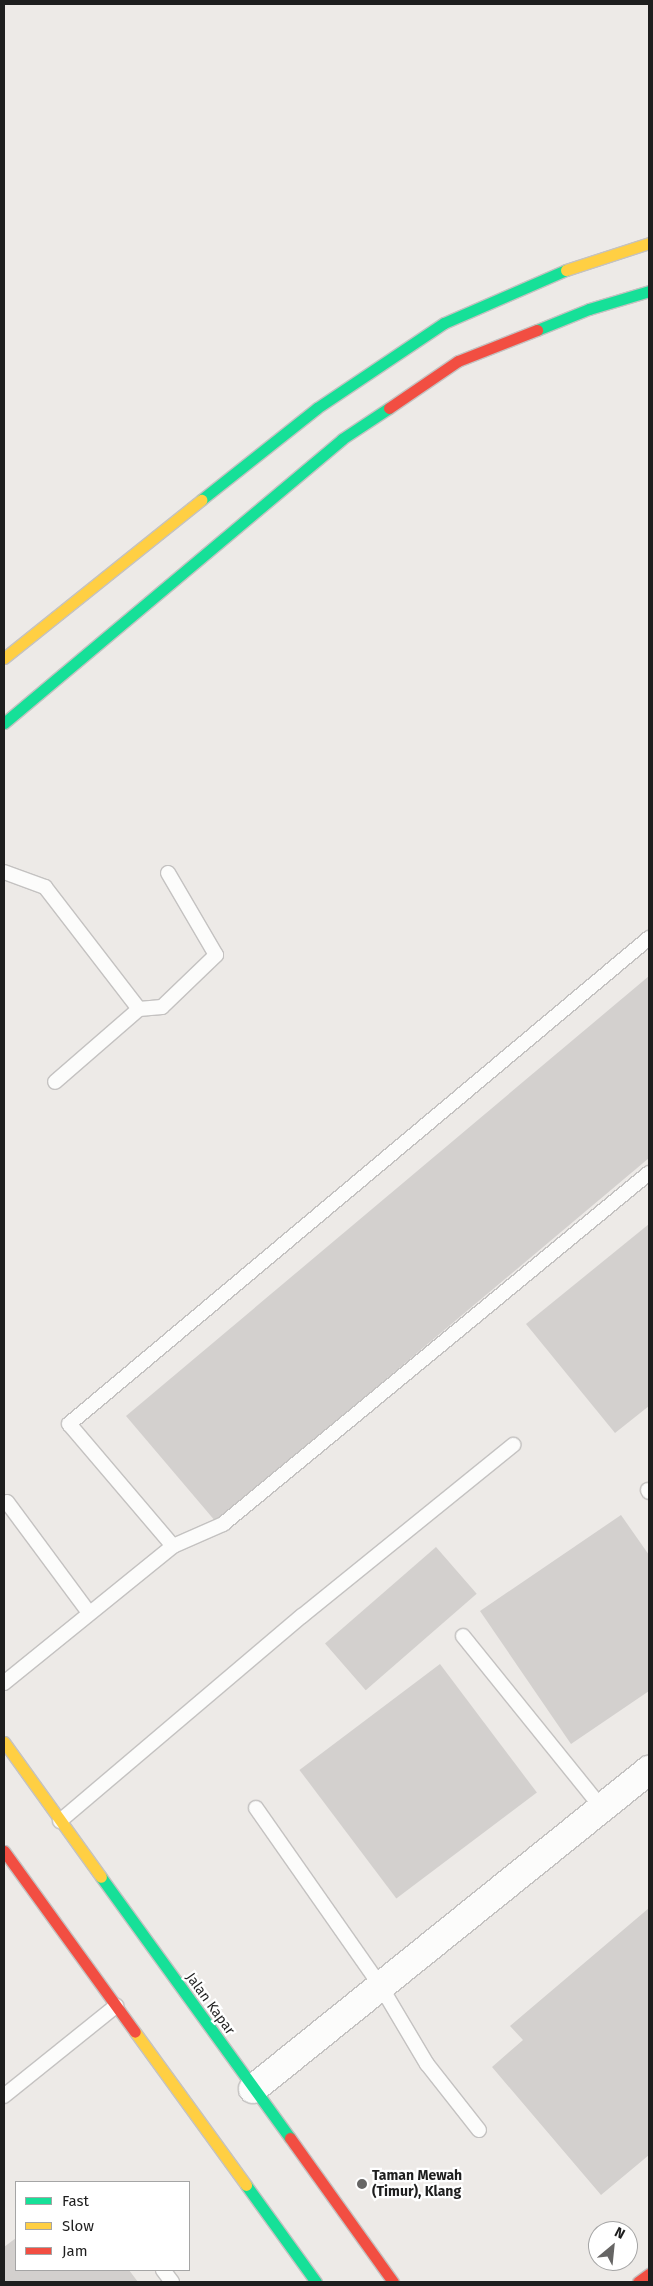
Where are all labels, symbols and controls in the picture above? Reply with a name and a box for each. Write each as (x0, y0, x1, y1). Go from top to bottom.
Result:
street label: Jalan Kapar (182, 1970, 238, 2038)
place label: Taman Mewah (Timur), Klang (372, 2168, 462, 2200)
marker: Taman Mewah (Timur), Klang (356, 2178, 368, 2190)
legend (15, 2181, 190, 2271)
text: Fast (62, 2192, 89, 2210)
text: Slow (62, 2217, 94, 2235)
north arrow (588, 2221, 638, 2271)
text: N (612, 2224, 628, 2243)
text: Jam (62, 2242, 88, 2260)

